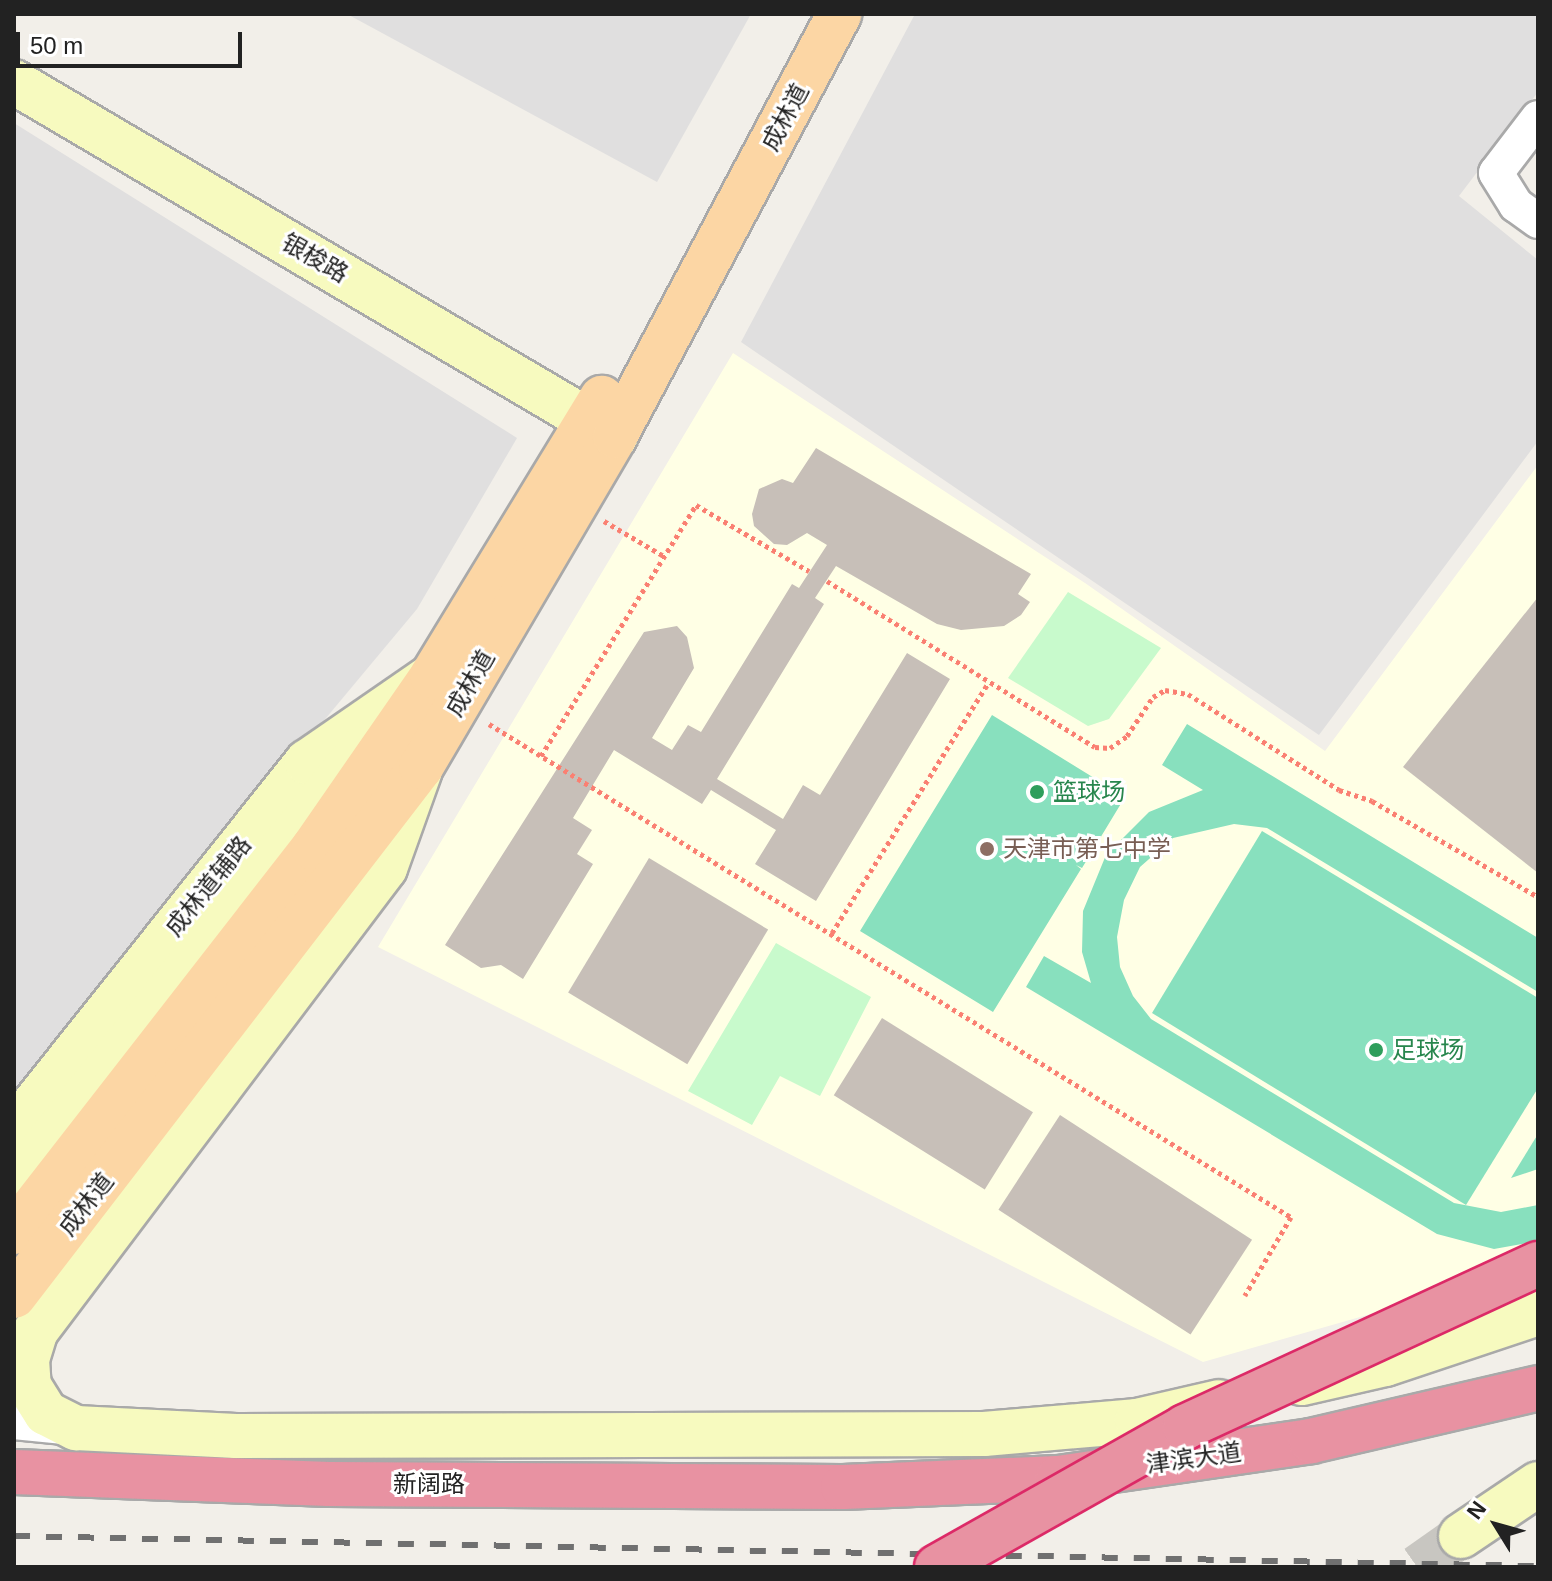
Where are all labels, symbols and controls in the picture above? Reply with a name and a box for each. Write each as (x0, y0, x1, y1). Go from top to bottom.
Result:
scale bar (20, 16, 246, 66)
text: 50 m (30, 32, 83, 59)
street label: 成林道 (755, 78, 815, 156)
street label: 银梭路 (277, 228, 353, 288)
street label: 成林道 (440, 645, 500, 721)
place label: 篮球场 (1053, 778, 1125, 806)
marker: 篮球场 (1028, 783, 1046, 801)
street label: 成林道辅路 (159, 830, 257, 942)
place label: 天津市第七中学 (1003, 835, 1171, 863)
marker: 天津市第七中学 (978, 840, 996, 858)
place label: 足球场 (1392, 1036, 1464, 1064)
marker: 足球场 (1367, 1041, 1385, 1059)
street label: 成林道 (52, 1167, 120, 1241)
street label: 津滨大道 (1144, 1437, 1244, 1479)
street label: 新阔路 (393, 1470, 465, 1498)
north arrow (1456, 1485, 1536, 1565)
text: N (1462, 1496, 1491, 1524)

